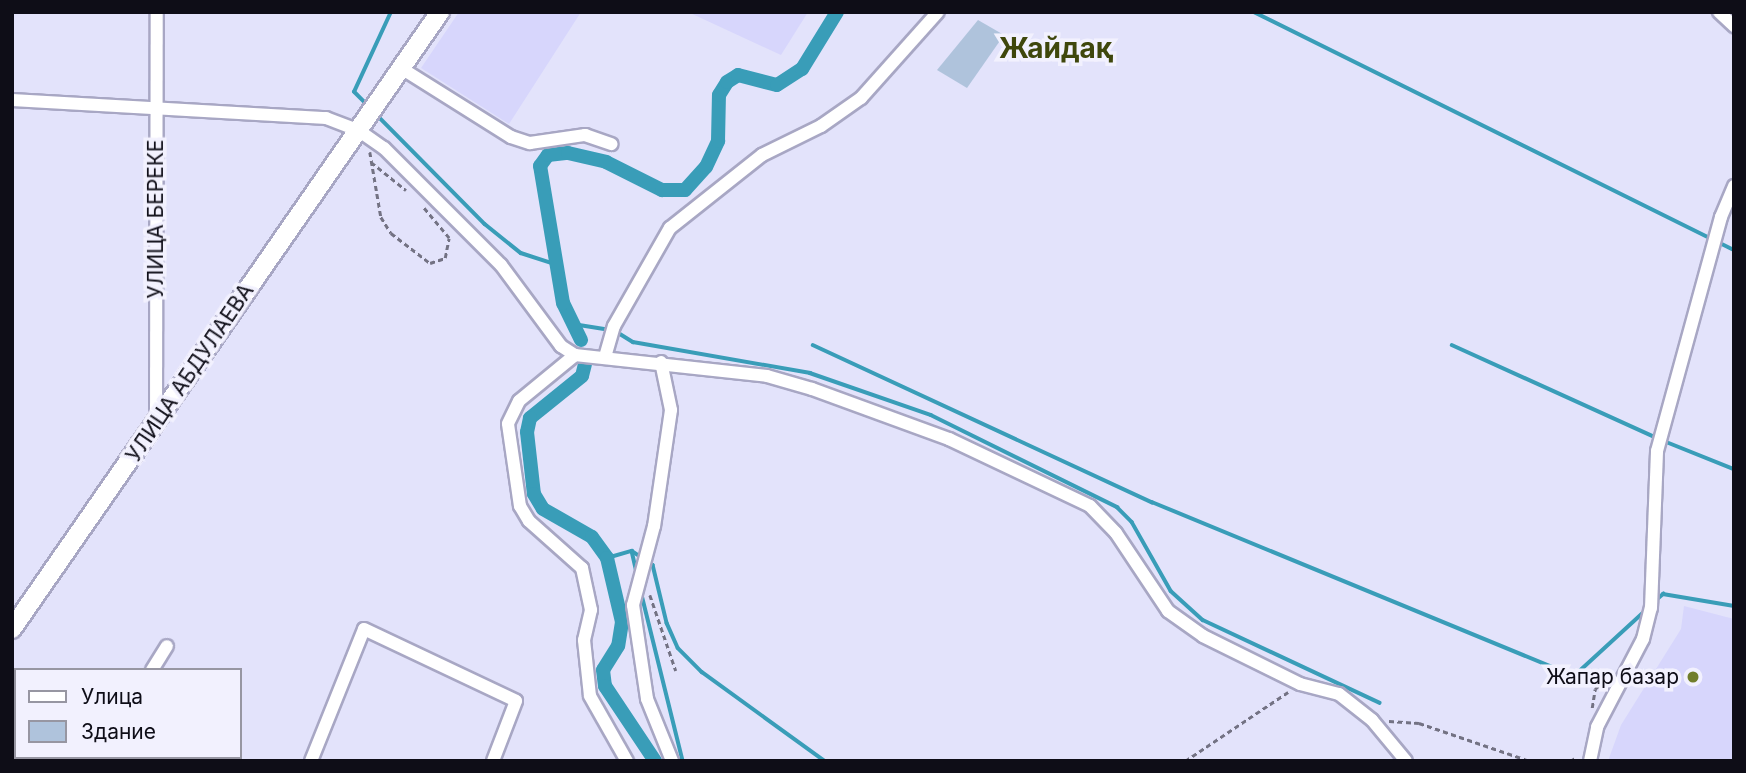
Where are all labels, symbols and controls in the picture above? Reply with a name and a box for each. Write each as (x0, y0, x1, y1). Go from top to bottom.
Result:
district label: Жайдақ (999, 31, 1113, 65)
street label: УЛИЦА БЕРЕКЕ (143, 139, 169, 299)
street label: УЛИЦА АБДУЛАЕВА (121, 279, 259, 467)
place label: Жапар базар (1546, 664, 1679, 690)
legend (14, 668, 242, 759)
marker: Жапар базар (1685, 669, 1701, 685)
text: Улица (81, 684, 143, 709)
text: Здание (81, 719, 156, 744)

